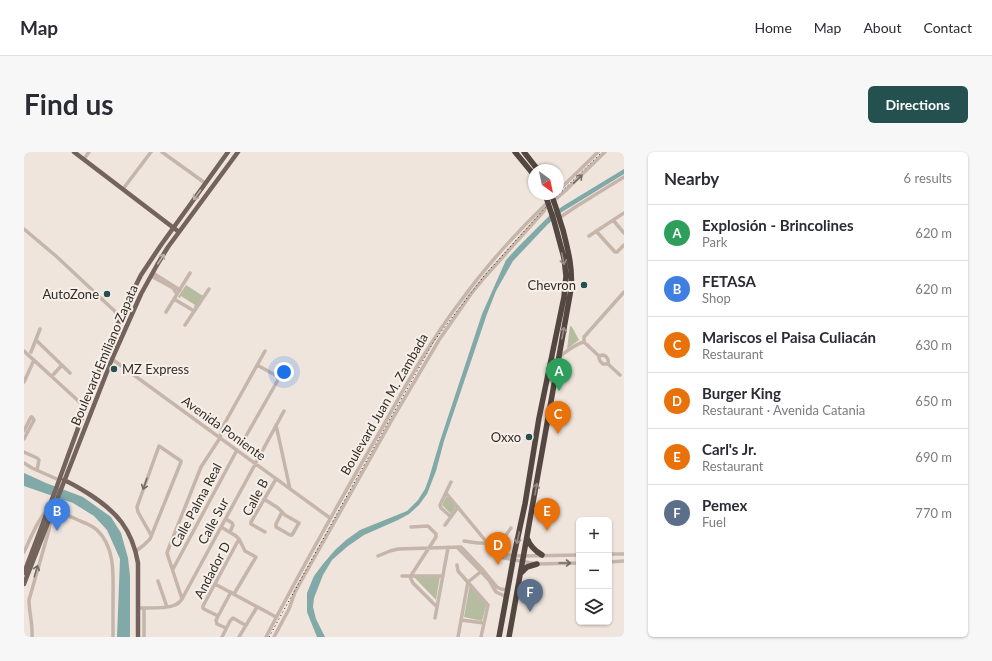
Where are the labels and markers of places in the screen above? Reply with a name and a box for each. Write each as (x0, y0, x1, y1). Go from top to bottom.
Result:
place label: Chevron (528, 277, 576, 293)
marker: Chevron (579, 280, 589, 290)
place label: AutoZone (42, 286, 99, 302)
marker: AutoZone (102, 289, 112, 299)
pin: A (546, 358, 572, 391)
place label: MZ Express (122, 361, 189, 377)
marker: MZ Express (109, 364, 119, 374)
pin: C (545, 401, 571, 434)
place label: Oxxo (491, 429, 521, 445)
marker: Oxxo (524, 432, 534, 442)
pin: B (44, 498, 70, 531)
pin: E (534, 498, 560, 531)
pin: D (485, 532, 511, 565)
pin: F (517, 579, 543, 612)

